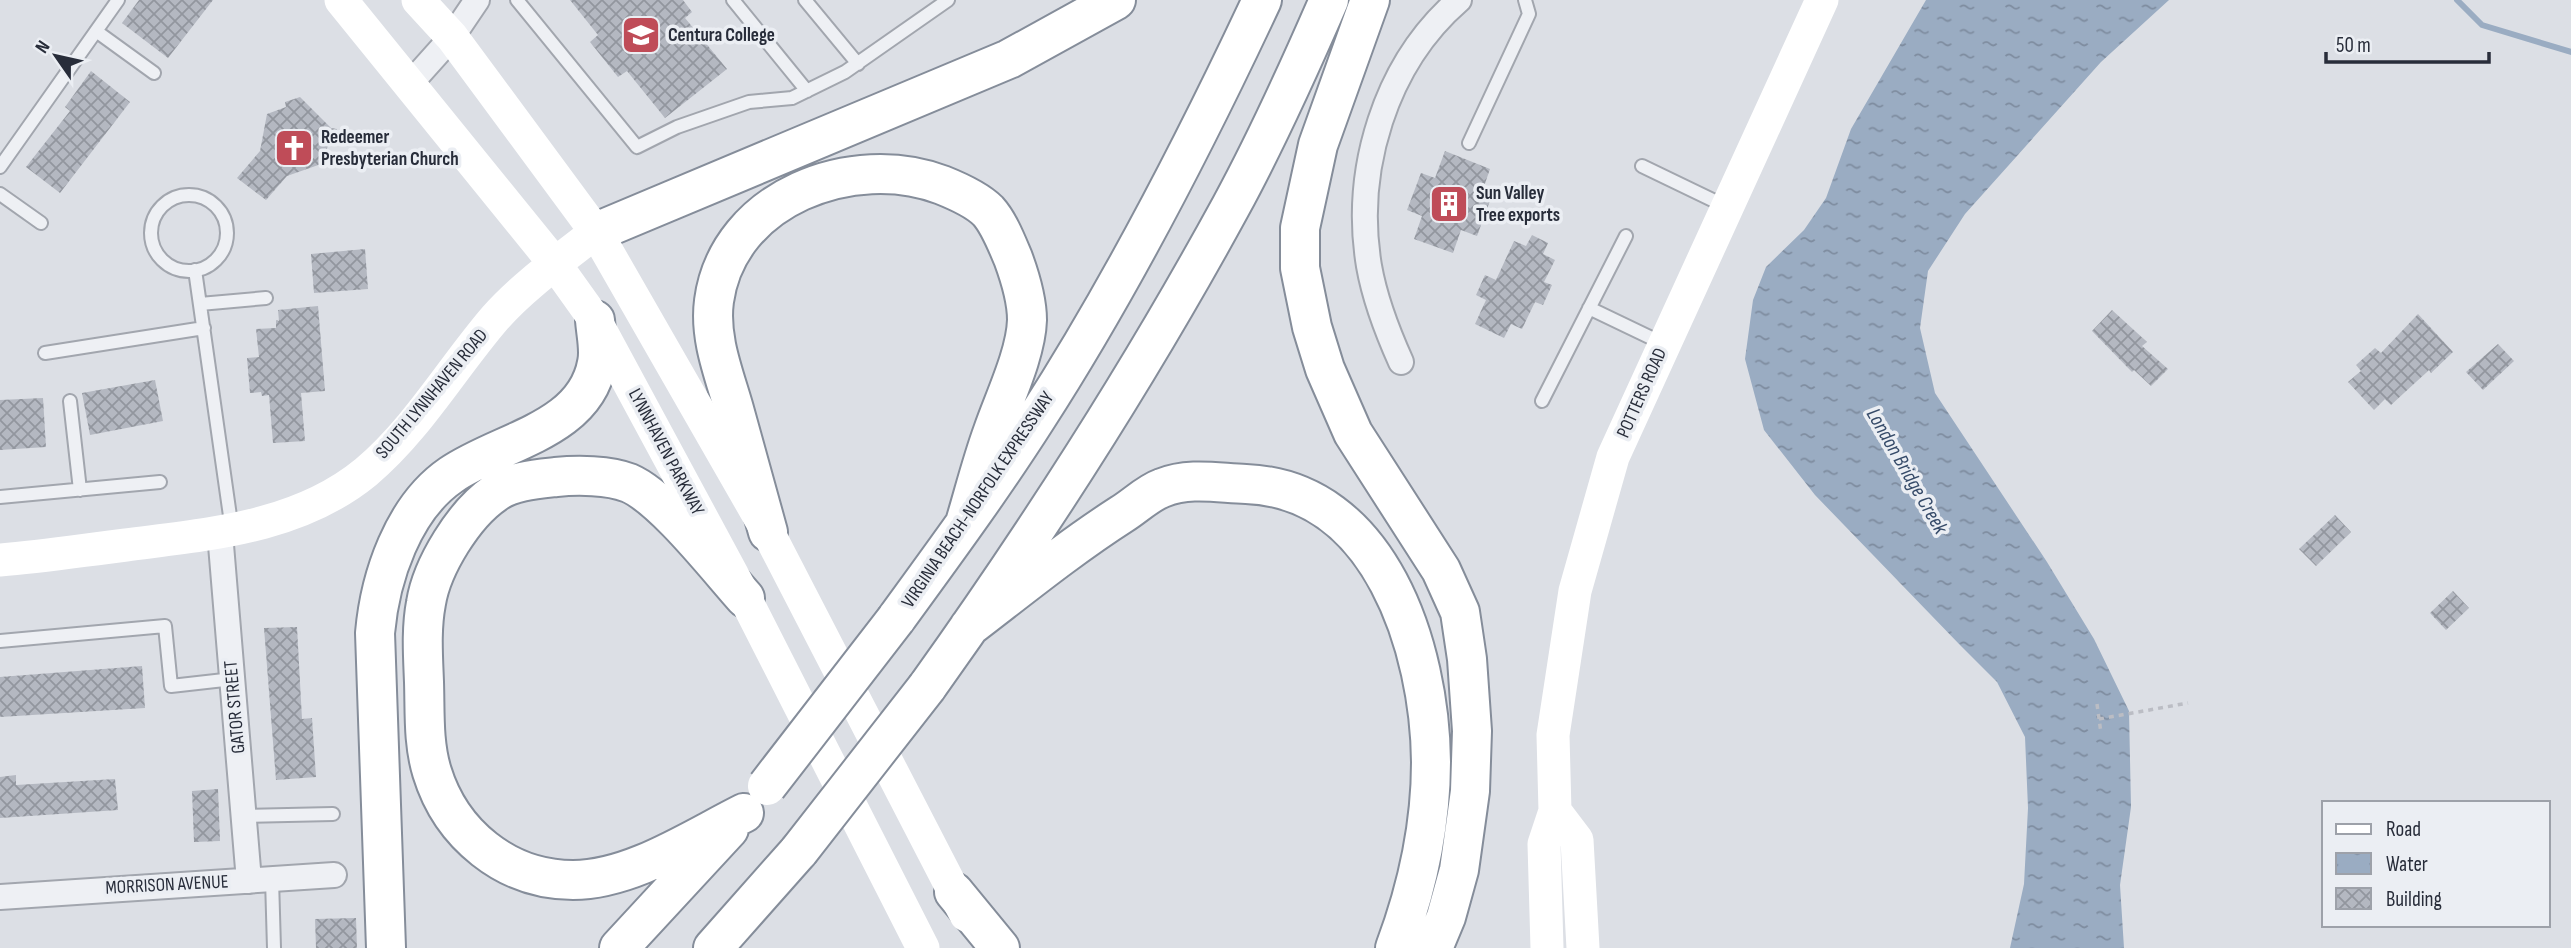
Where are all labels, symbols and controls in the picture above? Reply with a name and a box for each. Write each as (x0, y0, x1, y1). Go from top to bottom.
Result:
school or university icon: Centura College (620, 14, 662, 56)
north arrow (21, 21, 91, 91)
scale bar (2326, 21, 2489, 65)
place label: Centura College (668, 24, 775, 47)
text: 50 m (2336, 33, 2371, 58)
text: N (31, 37, 56, 58)
place label: Redeemer Presbyterian Church (321, 126, 459, 171)
church icon: Redeemer Presbyterian Church (273, 127, 315, 169)
place label: Sun Valley Tree exports (1476, 182, 1560, 227)
building icon: Sun Valley Tree exports (1428, 183, 1470, 225)
street label: SOUTH LYNNHAVEN ROAD (371, 325, 493, 463)
street label: POTTERS ROAD (1612, 345, 1672, 441)
street label: LYNNHAVEN PARKWAY (623, 385, 709, 519)
street label: VIRGINIA BEACH-NORFOLK EXPRESSWAY (897, 387, 1059, 612)
water label: London Bridge Creek (1861, 404, 1954, 539)
street label: GATOR STREET (219, 659, 251, 754)
legend (2322, 801, 2550, 927)
text: Road (2386, 817, 2421, 842)
text: Water (2386, 852, 2428, 877)
street label: MORRISON AVENUE (105, 870, 229, 900)
text: Building (2386, 887, 2442, 912)

